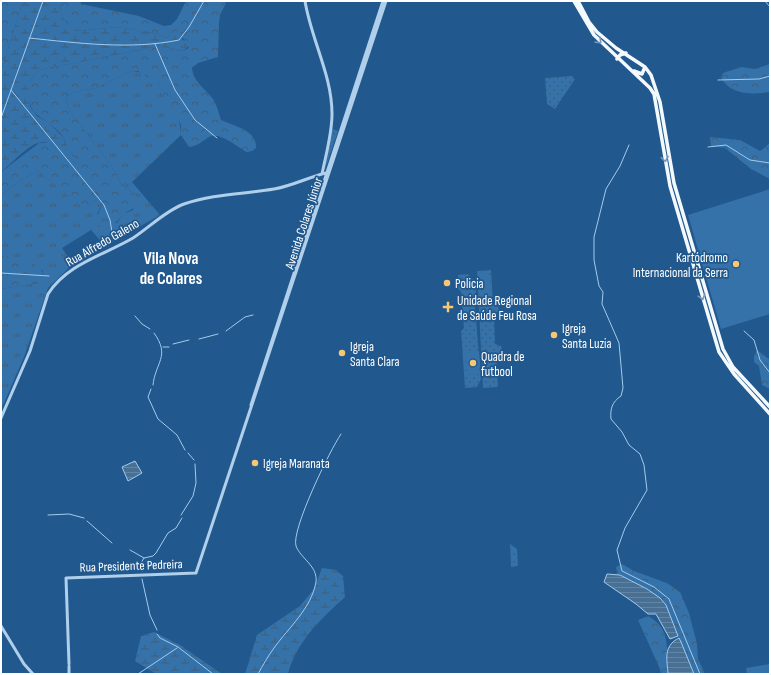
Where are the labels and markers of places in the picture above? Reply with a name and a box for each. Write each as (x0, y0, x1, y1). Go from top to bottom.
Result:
place label: Kartódromo Internacional da Serra (633, 250, 728, 281)
marker: Kartódromo Internacional da Serra (731, 259, 741, 269)
place label: Policia (455, 276, 484, 292)
marker: Policia (442, 278, 452, 288)
place label: Unidade Regional de Saúde Feu Rosa (457, 293, 537, 324)
marker: Unidade Regional de Saúde Feu Rosa (442, 301, 454, 313)
place label: Igreja Santa Luzia (562, 321, 612, 352)
marker: Igreja Santa Luzia (549, 330, 559, 340)
place label: Igreja Santa Clara (350, 339, 399, 370)
marker: Igreja Santa Clara (337, 348, 347, 358)
place label: Quadra de futbool (481, 349, 525, 380)
marker: Quadra de futbool (468, 358, 478, 368)
place label: Igreja Maranata (263, 456, 330, 472)
marker: Igreja Maranata (250, 458, 260, 468)

